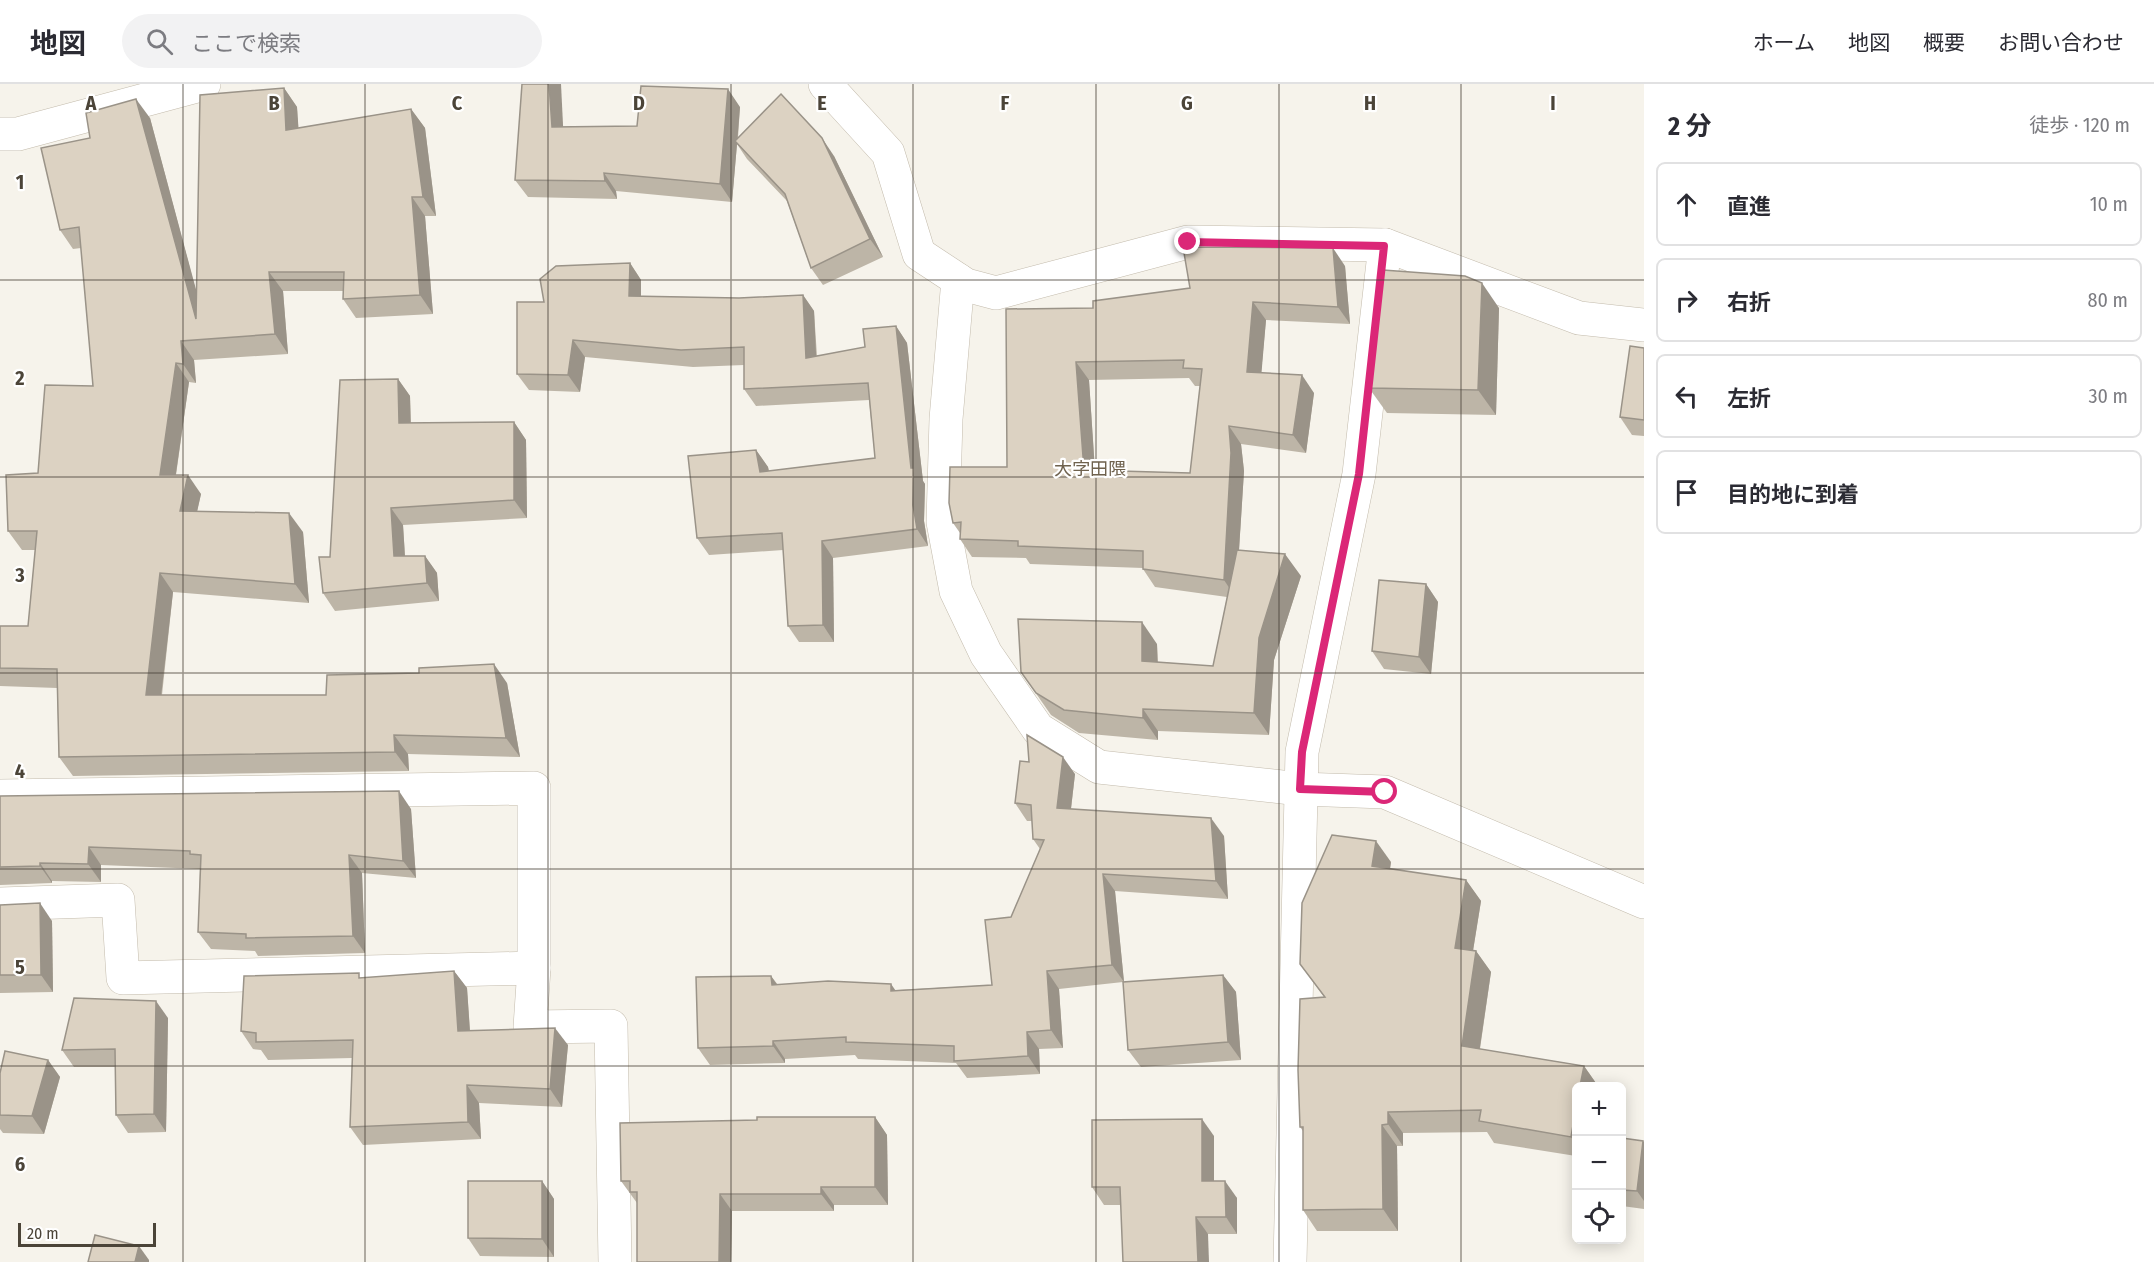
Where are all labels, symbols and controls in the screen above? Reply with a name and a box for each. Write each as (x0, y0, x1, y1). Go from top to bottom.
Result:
search box (122, 14, 542, 68)
icon: search (143, 25, 176, 58)
text: 地図 (30, 27, 86, 60)
text: ここで検索 (191, 30, 301, 57)
text: ホーム (1753, 30, 1815, 56)
text: 地図 (1848, 30, 1890, 56)
text: 概要 (1923, 30, 1965, 56)
text: お問い合わせ (1998, 30, 2124, 56)
text: A (85, 91, 98, 115)
text: B (268, 91, 280, 115)
text: C (452, 91, 463, 115)
text: D (633, 91, 645, 115)
text: E (817, 91, 827, 115)
text: F (1001, 91, 1010, 115)
text: G (1181, 91, 1193, 115)
text: H (1364, 91, 1376, 115)
text: I (1550, 91, 1556, 115)
text: 2 分 (1668, 111, 1711, 142)
text: 徒歩 · 120 m (2029, 113, 2130, 137)
text: 1 (16, 170, 24, 194)
icon: ahead (1670, 188, 1703, 221)
text: 10 m (2090, 192, 2128, 216)
text: 直進 (1727, 193, 1771, 220)
route end (1174, 228, 1200, 254)
icon: right (1670, 284, 1703, 317)
text: 80 m (2088, 288, 2128, 312)
text: 右折 (1727, 289, 1771, 316)
text: 2 (14, 366, 25, 390)
icon: left (1670, 380, 1703, 413)
text: 30 m (2088, 384, 2128, 408)
text: 左折 (1727, 385, 1771, 412)
district label: 大字田隈 (1054, 458, 1126, 480)
icon: arrive (1670, 476, 1703, 509)
text: 目的地に到着 (1727, 481, 1859, 508)
text: 3 (14, 563, 25, 587)
text: 4 (15, 759, 25, 783)
route start (1371, 778, 1397, 804)
text: 5 (15, 955, 25, 979)
map controls (1572, 1082, 1626, 1244)
button: + (1572, 1082, 1626, 1136)
button: − (1572, 1136, 1626, 1190)
text: 6 (15, 1152, 25, 1176)
button: locate (1572, 1190, 1626, 1244)
scale bar (18, 1220, 156, 1248)
text: 20 m (27, 1224, 58, 1243)

